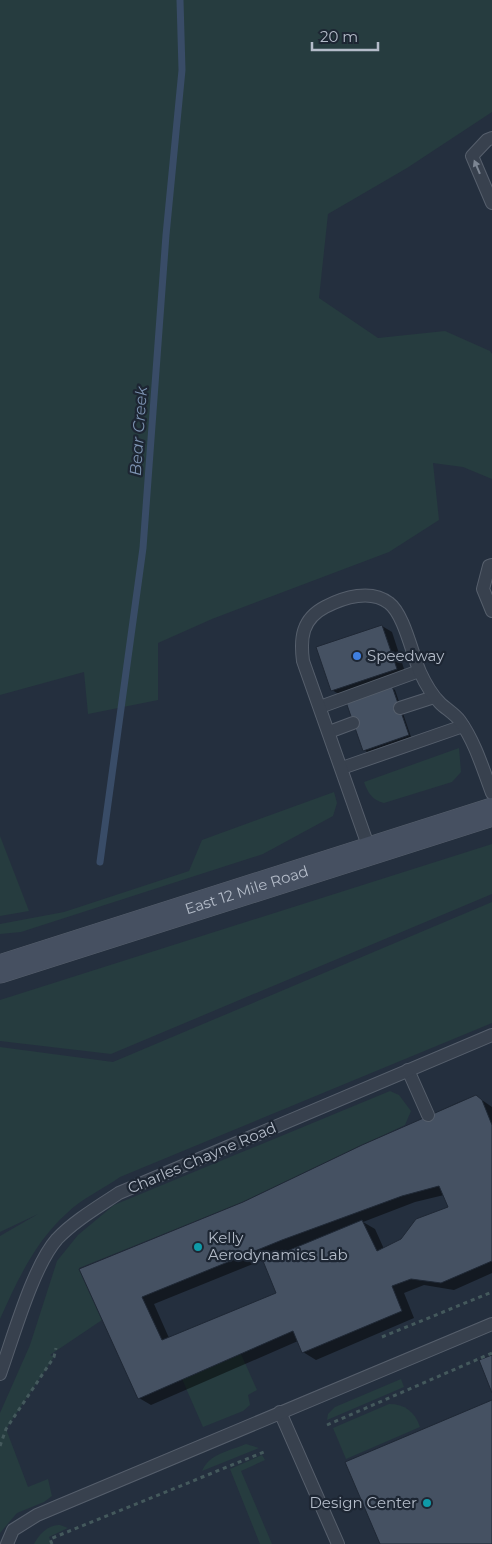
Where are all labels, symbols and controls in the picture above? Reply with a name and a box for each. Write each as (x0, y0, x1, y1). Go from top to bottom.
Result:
scale bar (312, 20, 378, 52)
text: 20 m (320, 27, 358, 46)
one-way arrow (472, 160, 480, 174)
water label: Bear Creek (126, 384, 151, 476)
place label: Speedway (367, 646, 445, 665)
marker: Speedway (351, 650, 363, 662)
street label: East 12 Mile Road (182, 861, 311, 918)
street label: Charles Chayne Road (125, 1118, 279, 1197)
place label: Kelly Aerodynamics Lab (208, 1228, 348, 1264)
marker: Kelly Aerodynamics Lab (192, 1241, 204, 1253)
place label: Design Center (309, 1493, 417, 1512)
marker: Design Center (421, 1497, 433, 1509)

